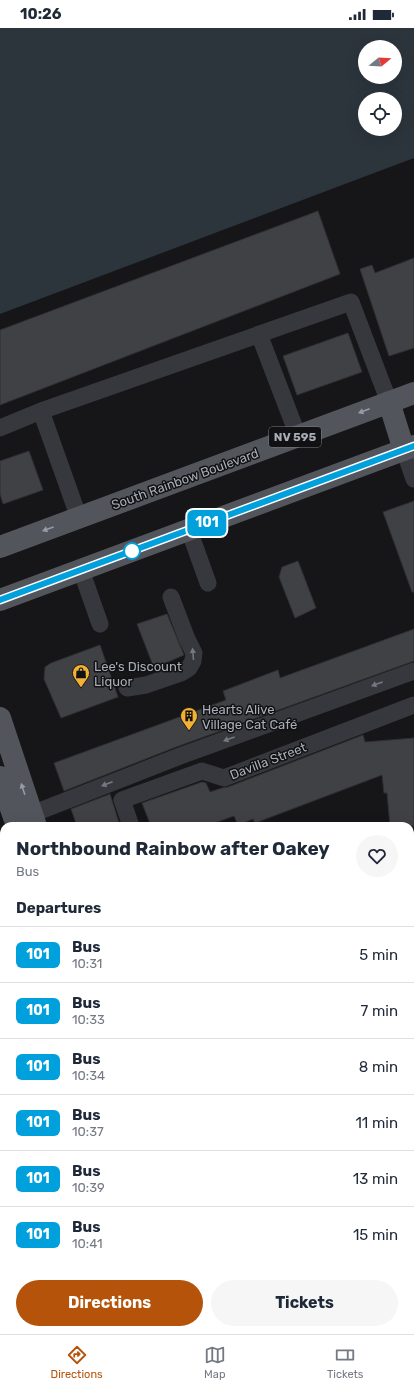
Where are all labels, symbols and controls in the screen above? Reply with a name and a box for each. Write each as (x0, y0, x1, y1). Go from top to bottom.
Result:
text: 10:26 (20, 5, 62, 23)
north arrow (358, 40, 402, 84)
map controls (358, 40, 402, 136)
button: locate (358, 92, 402, 136)
one-way arrow (358, 409, 370, 415)
road number: NV 595 (269, 427, 321, 447)
street label: South Rainbow Boulevard (109, 445, 261, 513)
line badge: 101 (184, 510, 230, 536)
text: 101 (195, 514, 219, 531)
one-way arrow (42, 526, 54, 532)
unlabelled marker (123, 542, 141, 560)
one-way arrow (189, 648, 196, 660)
place label: Lee's Discount Liquor (94, 659, 182, 689)
shop icon: Lee's Discount Liquor (71, 663, 91, 688)
one-way arrow (371, 682, 383, 688)
place label: Hearts Alive Village Cat Café (202, 702, 297, 733)
building icon: Hearts Alive Village Cat Café (179, 706, 199, 731)
one-way arrow (223, 736, 235, 742)
street label: Davilla Street (228, 740, 308, 782)
one-way arrow (101, 782, 113, 788)
one-way arrow (20, 783, 26, 795)
button: heart (356, 835, 398, 877)
text: Northbound Rainbow after Oakey (16, 837, 330, 860)
text: Bus (16, 864, 39, 879)
text: Departures (16, 899, 101, 917)
text: Bus (72, 938, 100, 956)
text: 101 (26, 946, 50, 963)
text: 5 min (359, 946, 398, 964)
text: 10:31 (72, 956, 102, 971)
text: Bus (72, 994, 100, 1012)
text: 101 (26, 1002, 50, 1019)
text: 7 min (361, 1002, 398, 1020)
text: 10:33 (72, 1012, 105, 1027)
text: Bus (72, 1050, 100, 1068)
text: 101 (26, 1058, 50, 1075)
text: 8 min (359, 1058, 398, 1076)
text: 10:34 (72, 1068, 105, 1083)
text: Bus (72, 1106, 100, 1124)
text: 101 (26, 1114, 50, 1131)
text: 11 min (355, 1114, 398, 1132)
text: 10:37 (72, 1124, 104, 1139)
text: Bus (72, 1162, 100, 1180)
text: 101 (26, 1170, 50, 1187)
text: 13 min (353, 1170, 398, 1188)
text: 10:39 (72, 1180, 105, 1195)
text: Bus (72, 1218, 100, 1236)
text: 101 (26, 1226, 50, 1243)
text: 15 min (353, 1226, 398, 1244)
text: 10:41 (72, 1236, 103, 1251)
button: Directions (16, 1280, 203, 1326)
button: Tickets (211, 1280, 398, 1326)
tab: Directions (51, 1344, 103, 1381)
tab: Map (204, 1344, 226, 1381)
tab: Tickets (327, 1344, 363, 1381)

